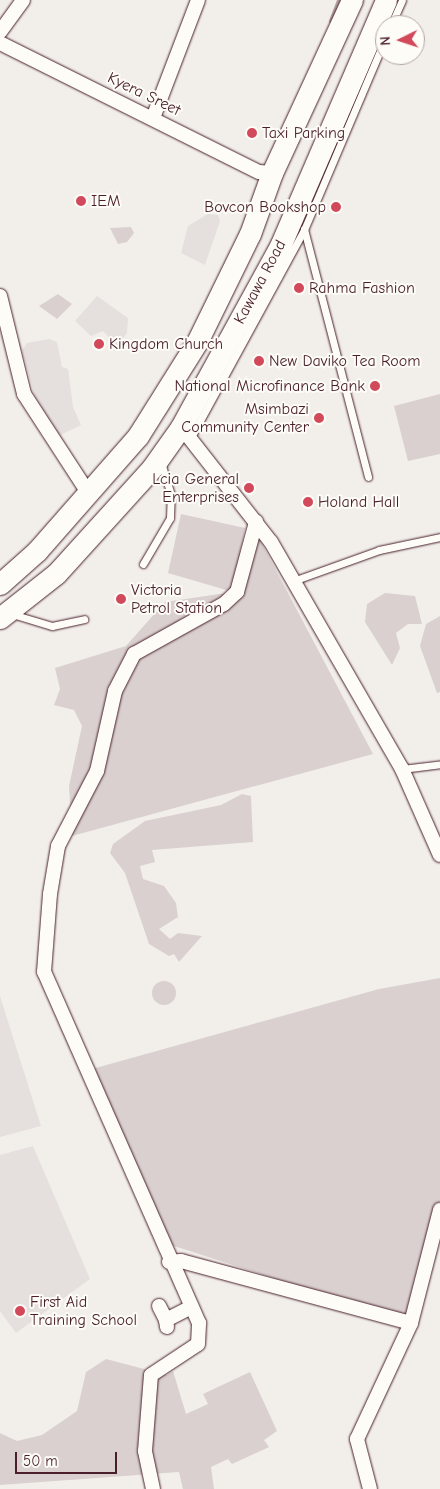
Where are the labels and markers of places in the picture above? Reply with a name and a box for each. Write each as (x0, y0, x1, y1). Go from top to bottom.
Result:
place label: Taxi Parking (262, 123, 345, 143)
marker: Taxi Parking (246, 127, 258, 139)
place label: IEM (91, 191, 120, 211)
marker: IEM (75, 195, 87, 207)
place label: Bovcon Bookshop (204, 197, 326, 217)
marker: Bovcon Bookshop (330, 201, 342, 213)
place label: Rahma Fashion (309, 278, 415, 298)
marker: Rahma Fashion (293, 282, 305, 294)
place label: Kingdom Church (109, 334, 223, 354)
marker: Kingdom Church (93, 338, 105, 350)
place label: New Daviko Tea Room (269, 351, 421, 371)
marker: New Daviko Tea Room (253, 355, 265, 367)
place label: National Microfinance Bank (174, 376, 365, 396)
marker: National Microfinance Bank (369, 380, 381, 392)
place label: Msimbazi Community Center (181, 399, 309, 437)
marker: Msimbazi Community Center (313, 412, 325, 424)
place label: Lcia General Enterprises (152, 469, 239, 507)
marker: Lcia General Enterprises (243, 482, 255, 494)
place label: Holand Hall (318, 492, 399, 512)
marker: Holand Hall (302, 496, 314, 508)
place label: Victoria Petrol Station (131, 580, 222, 618)
marker: Victoria Petrol Station (115, 593, 127, 605)
place label: First Aid Training School (30, 1292, 137, 1330)
marker: First Aid Training School (14, 1305, 26, 1317)

